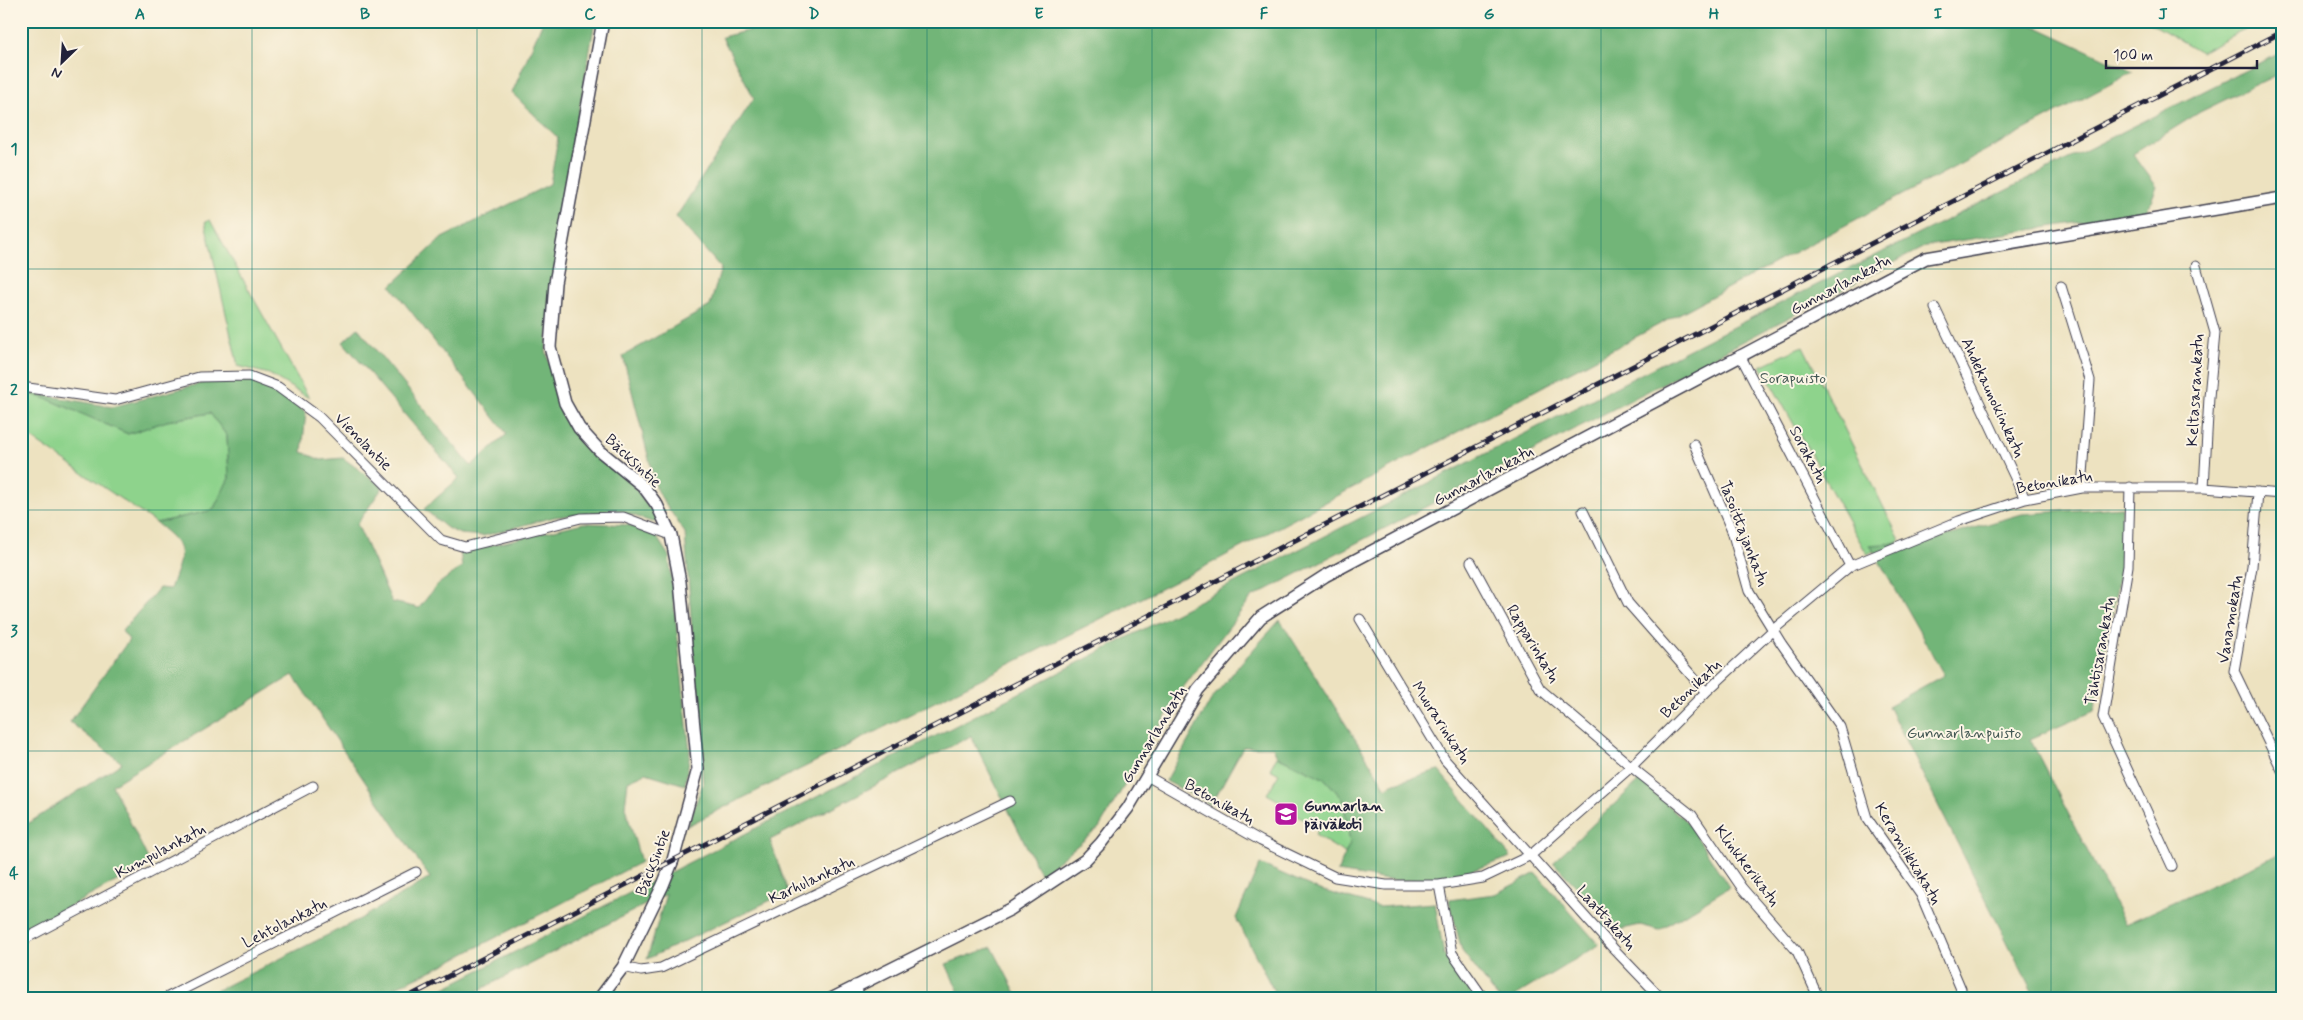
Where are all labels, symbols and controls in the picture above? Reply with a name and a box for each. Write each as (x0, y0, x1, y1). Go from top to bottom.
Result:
text: A (135, 4, 145, 25)
text: B (360, 4, 370, 25)
text: C (584, 4, 596, 25)
text: D (808, 4, 820, 25)
text: E (1034, 4, 1044, 25)
text: F (1260, 4, 1269, 25)
text: G (1484, 4, 1495, 25)
text: H (1709, 4, 1720, 25)
text: I (1934, 4, 1943, 25)
text: J (2158, 4, 2168, 25)
north arrow (38, 38, 88, 88)
scale bar (2106, 38, 2257, 70)
text: 100 m (2113, 46, 2153, 66)
text: N (49, 63, 65, 83)
text: 1 (10, 139, 18, 160)
street label: Gunnarlankatu (1787, 250, 1895, 321)
street label: Keltasarankatu (2182, 333, 2209, 447)
street label: Ahdekaunokinkatu (1956, 334, 2030, 461)
park label: Sorapuisto (1760, 368, 1826, 389)
text: 2 (10, 380, 18, 401)
street label: Vienolantie (329, 409, 396, 476)
street label: Sorakatu (1784, 422, 1832, 488)
street label: Bäcksintie (600, 430, 666, 493)
street label: Gunnarlankatu (1430, 441, 1538, 512)
street label: Betonikatu (2015, 465, 2094, 499)
street label: Tasoittajankatu (1714, 478, 1774, 590)
street label: Vanamokatu (2213, 573, 2248, 665)
street label: Tähtisarankatu (2081, 595, 2120, 707)
street label: Rapparinkatu (1501, 601, 1565, 687)
text: 3 (10, 621, 18, 642)
street label: Betonikatu (1656, 654, 1726, 723)
street label: Muurarinkatu (1406, 678, 1475, 768)
street label: Gunnarlankatu (1117, 682, 1192, 788)
park label: Gunnarlanpuisto (1907, 723, 2021, 744)
street label: Betonikatu (1181, 774, 1258, 830)
place label: Gunnarlan päiväkoti (1304, 796, 1384, 835)
street label: Keramiikkakatu (1869, 799, 1947, 909)
school or university icon: Gunnarlan päiväkoti (1273, 801, 1299, 827)
street label: Kumpulankatu (112, 818, 210, 884)
street label: Klinkkerikatu (1709, 821, 1785, 911)
street label: Bäcksintie (631, 826, 676, 899)
street label: Karhulankatu (765, 851, 858, 909)
text: 4 (9, 863, 19, 884)
street label: Laattakatu (1571, 881, 1641, 955)
street label: Lehtolankatu (239, 893, 331, 954)

